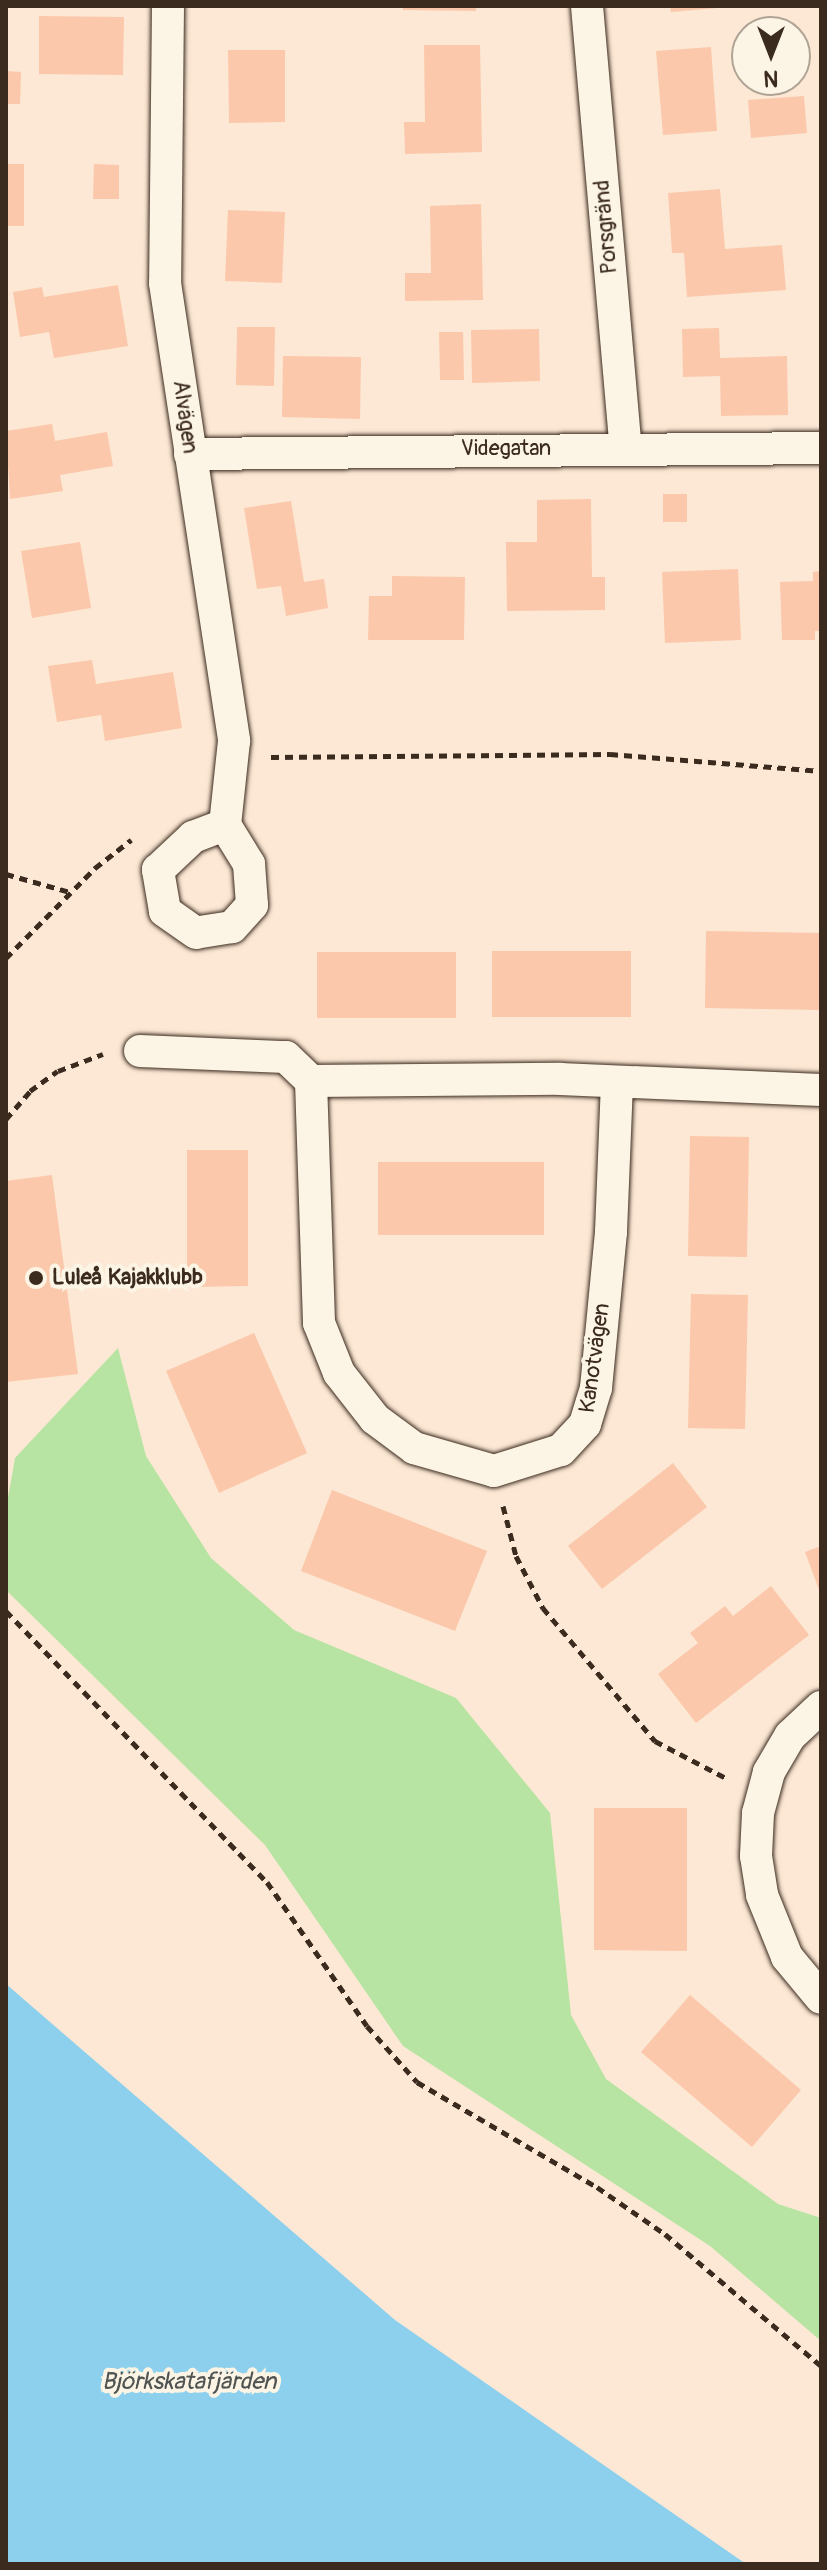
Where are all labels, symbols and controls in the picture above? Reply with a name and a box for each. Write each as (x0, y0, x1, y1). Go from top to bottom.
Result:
north arrow (731, 16, 811, 96)
text: N (764, 64, 778, 92)
street label: Porsgränd (589, 179, 623, 275)
street label: Alvägen (167, 379, 203, 455)
street label: Videgatan (461, 436, 551, 462)
place label: Luleå Kajakklubb (52, 1265, 203, 1291)
marker: Luleå Kajakklubb (27, 1269, 45, 1287)
street label: Kanotvägen (574, 1301, 616, 1415)
water label: Björkskatafjärden (102, 2368, 276, 2396)

